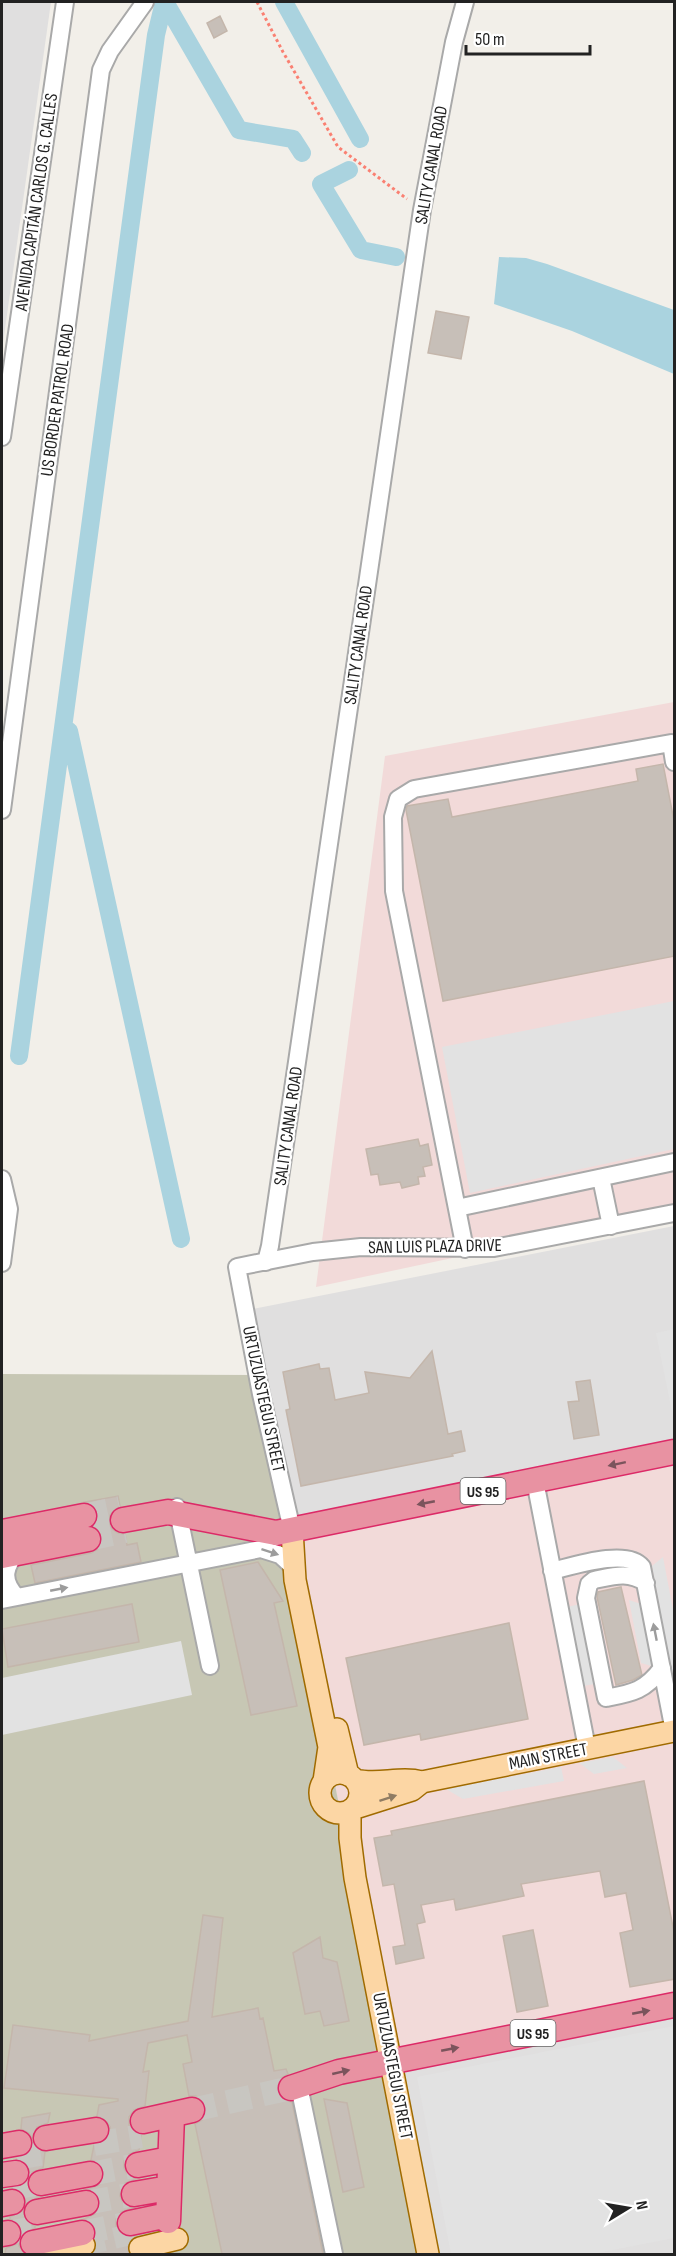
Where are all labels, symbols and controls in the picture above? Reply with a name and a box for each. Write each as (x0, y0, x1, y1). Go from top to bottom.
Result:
scale bar (466, 18, 590, 56)
text: 50 m (475, 29, 505, 50)
street label: AVENIDA CAPITÁN CARLOS G. CALLES (11, 92, 62, 313)
street label: SALITY CANAL ROAD (411, 104, 452, 226)
street label: US BORDER PATROL ROAD (36, 322, 79, 478)
street label: SALITY CANAL ROAD (340, 584, 377, 706)
street label: SALITY CANAL ROAD (270, 1065, 307, 1187)
street label: SAN LUIS PLAZA DRIVE (368, 1235, 502, 1258)
street label: URTUZUASTEGUI STREET (238, 1324, 289, 1474)
one-way arrow (607, 1460, 626, 1469)
road number: US 95 (460, 1478, 506, 1504)
one-way arrow (416, 1499, 435, 1508)
one-way arrow (261, 1548, 279, 1557)
one-way arrow (50, 1584, 69, 1593)
one-way arrow (650, 1622, 659, 1641)
street label: MAIN STREET (507, 1739, 589, 1774)
one-way arrow (379, 1793, 397, 1802)
street label: URTUZUASTEGUI STREET (368, 1991, 417, 2141)
one-way arrow (632, 2007, 651, 2016)
road number: US 95 (510, 2020, 556, 2046)
one-way arrow (440, 2044, 459, 2053)
one-way arrow (331, 2066, 350, 2076)
north arrow (598, 2178, 658, 2238)
text: N (631, 2199, 651, 2211)

